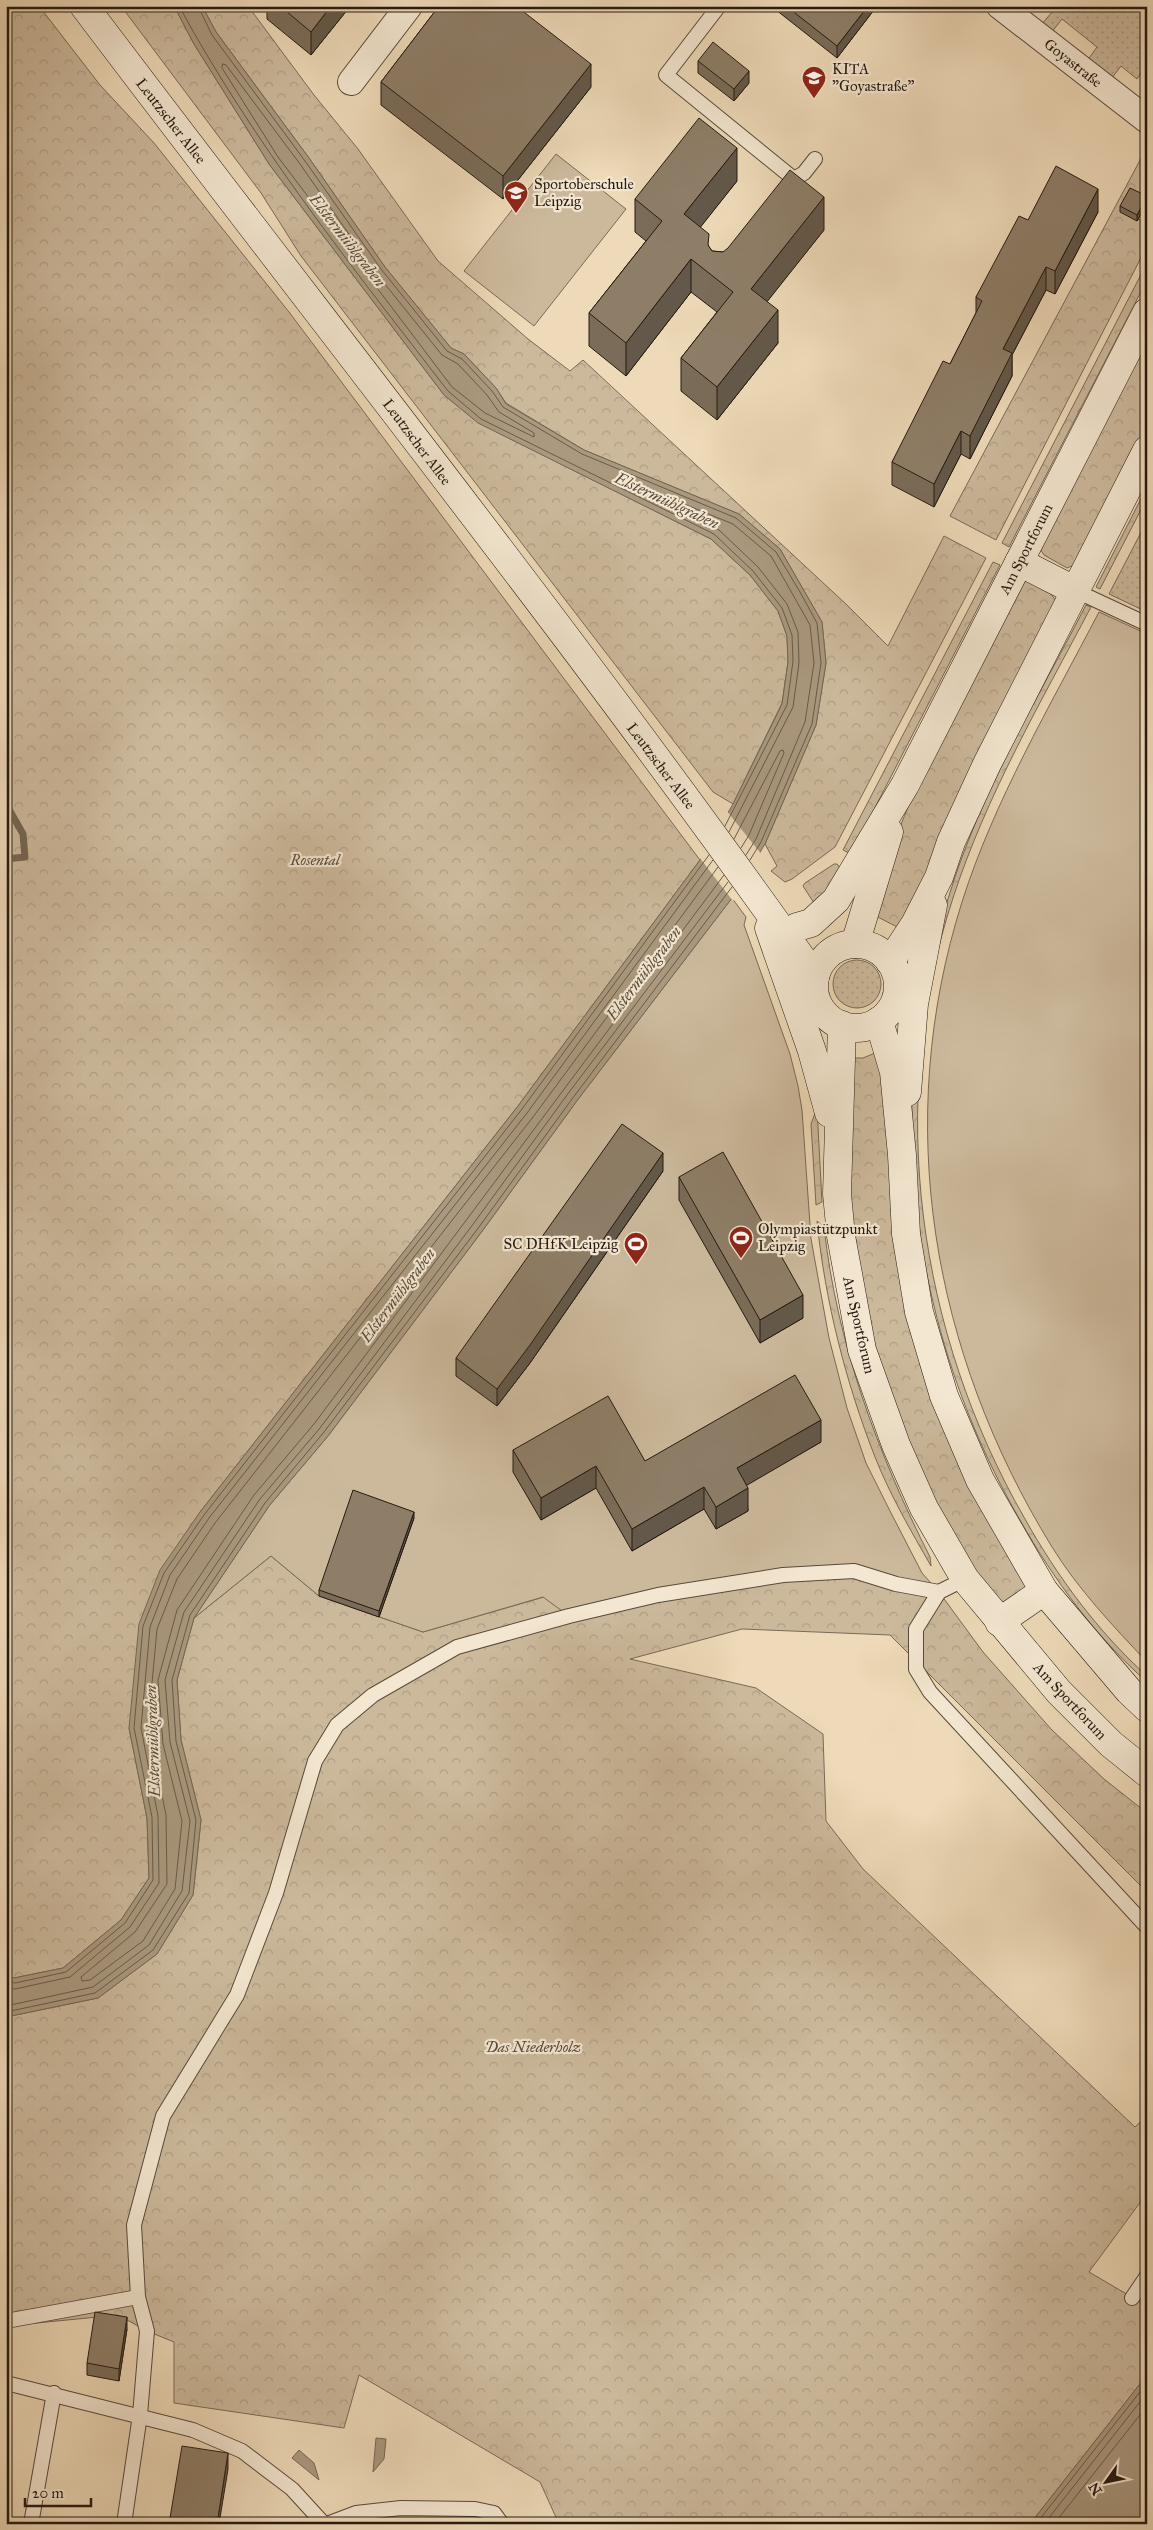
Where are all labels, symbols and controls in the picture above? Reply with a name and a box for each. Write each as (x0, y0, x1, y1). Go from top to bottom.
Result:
street label: Goyastraße (1040, 35, 1106, 91)
place label: KITA "Goyastraße" (832, 60, 915, 95)
school or university icon: KITA "Goyastraße" (801, 65, 827, 99)
street label: Leutzscher Allee (132, 75, 210, 167)
place label: Sportoberschule Leipzig (534, 175, 634, 210)
school or university icon: Sportoberschule Leipzig (503, 180, 529, 214)
water label: Elstermühlgraben (305, 189, 390, 291)
street label: Leutzscher Allee (379, 395, 455, 489)
water label: Elstermühlgraben (611, 468, 722, 533)
street label: Am Sportforum (995, 500, 1057, 598)
street label: Leutzscher Allee (623, 719, 699, 813)
park label: Rosental (289, 851, 342, 869)
water label: Elstermühlgraben (601, 922, 685, 1025)
place label: Olympiastützpunkt Leipzig (758, 1220, 878, 1255)
sports icon: Olympiastützpunkt Leipzig (728, 1225, 754, 1259)
sports icon: SC DHfK Leipzig (623, 1231, 649, 1265)
place label: SC DHfK Leipzig (504, 1235, 619, 1253)
water label: Elstermühlgraben (355, 1244, 439, 1347)
street label: Am Sportforum (839, 1274, 879, 1376)
street label: Am Sportforum (1029, 1658, 1111, 1744)
water label: Elstermühlgraben (141, 1684, 164, 1799)
park label: Das Niederholz (485, 2038, 581, 2056)
north arrow (1080, 2458, 1130, 2508)
scale bar (25, 2475, 91, 2507)
text: N (1085, 2479, 1106, 2498)
text: 20 m (32, 2484, 64, 2502)

